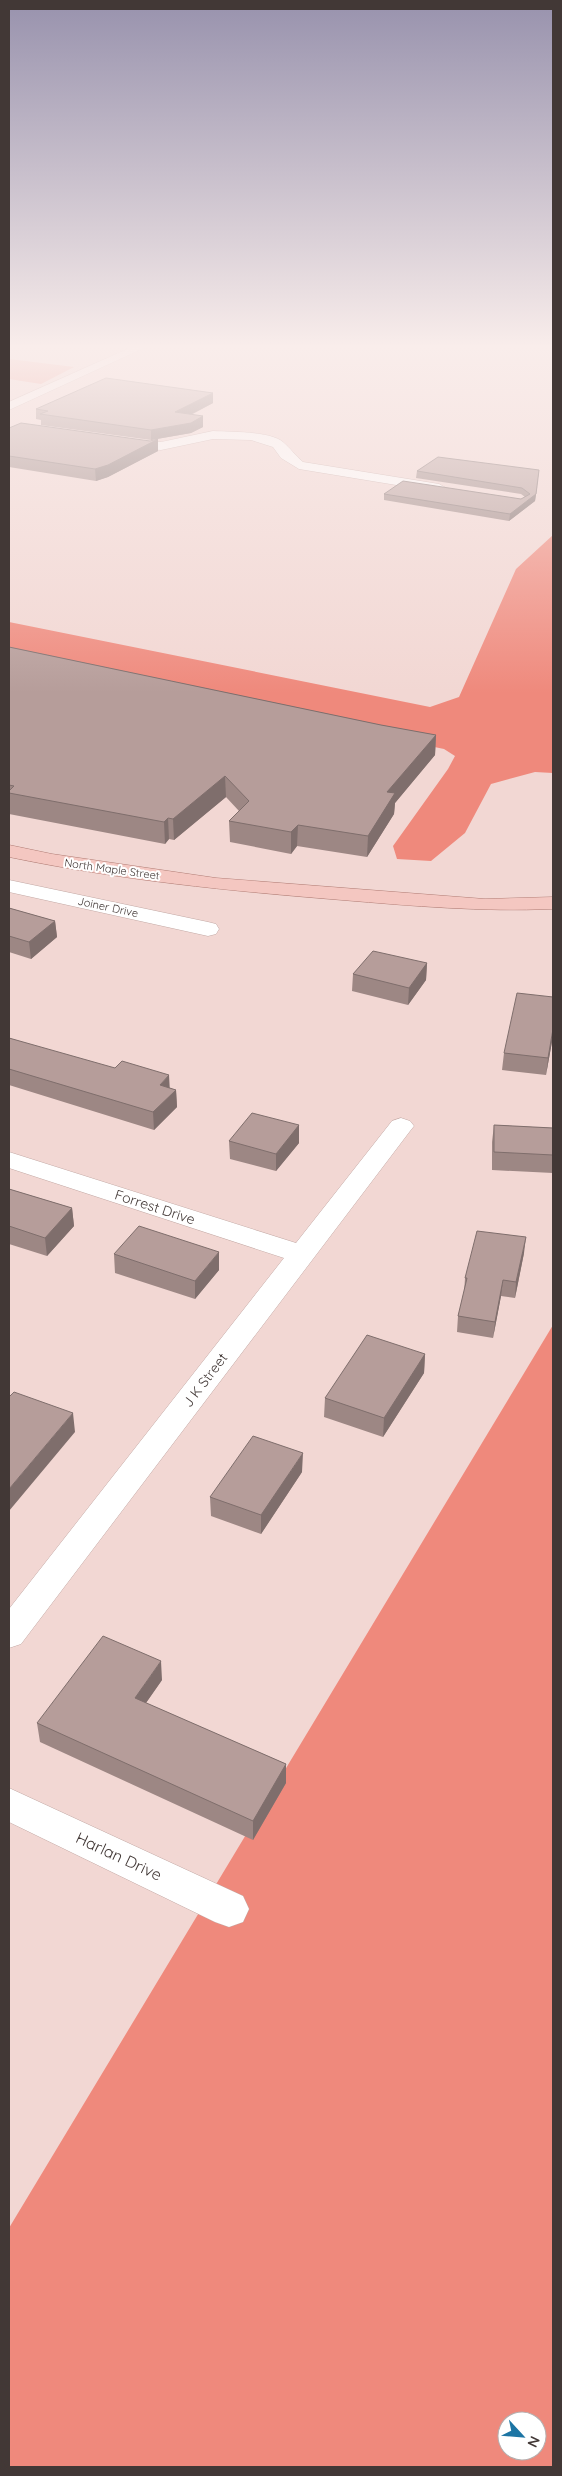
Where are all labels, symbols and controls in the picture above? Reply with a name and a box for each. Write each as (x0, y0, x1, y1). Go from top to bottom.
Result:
street label: North Maple Street (63, 855, 161, 883)
street label: Joiner Drive (76, 894, 140, 920)
street label: Forrest Drive (113, 1186, 198, 1228)
street label: J K Street (179, 1349, 231, 1411)
street label: Harlan Drive (73, 1827, 165, 1885)
north arrow (497, 2411, 547, 2461)
text: N (523, 2433, 544, 2450)

